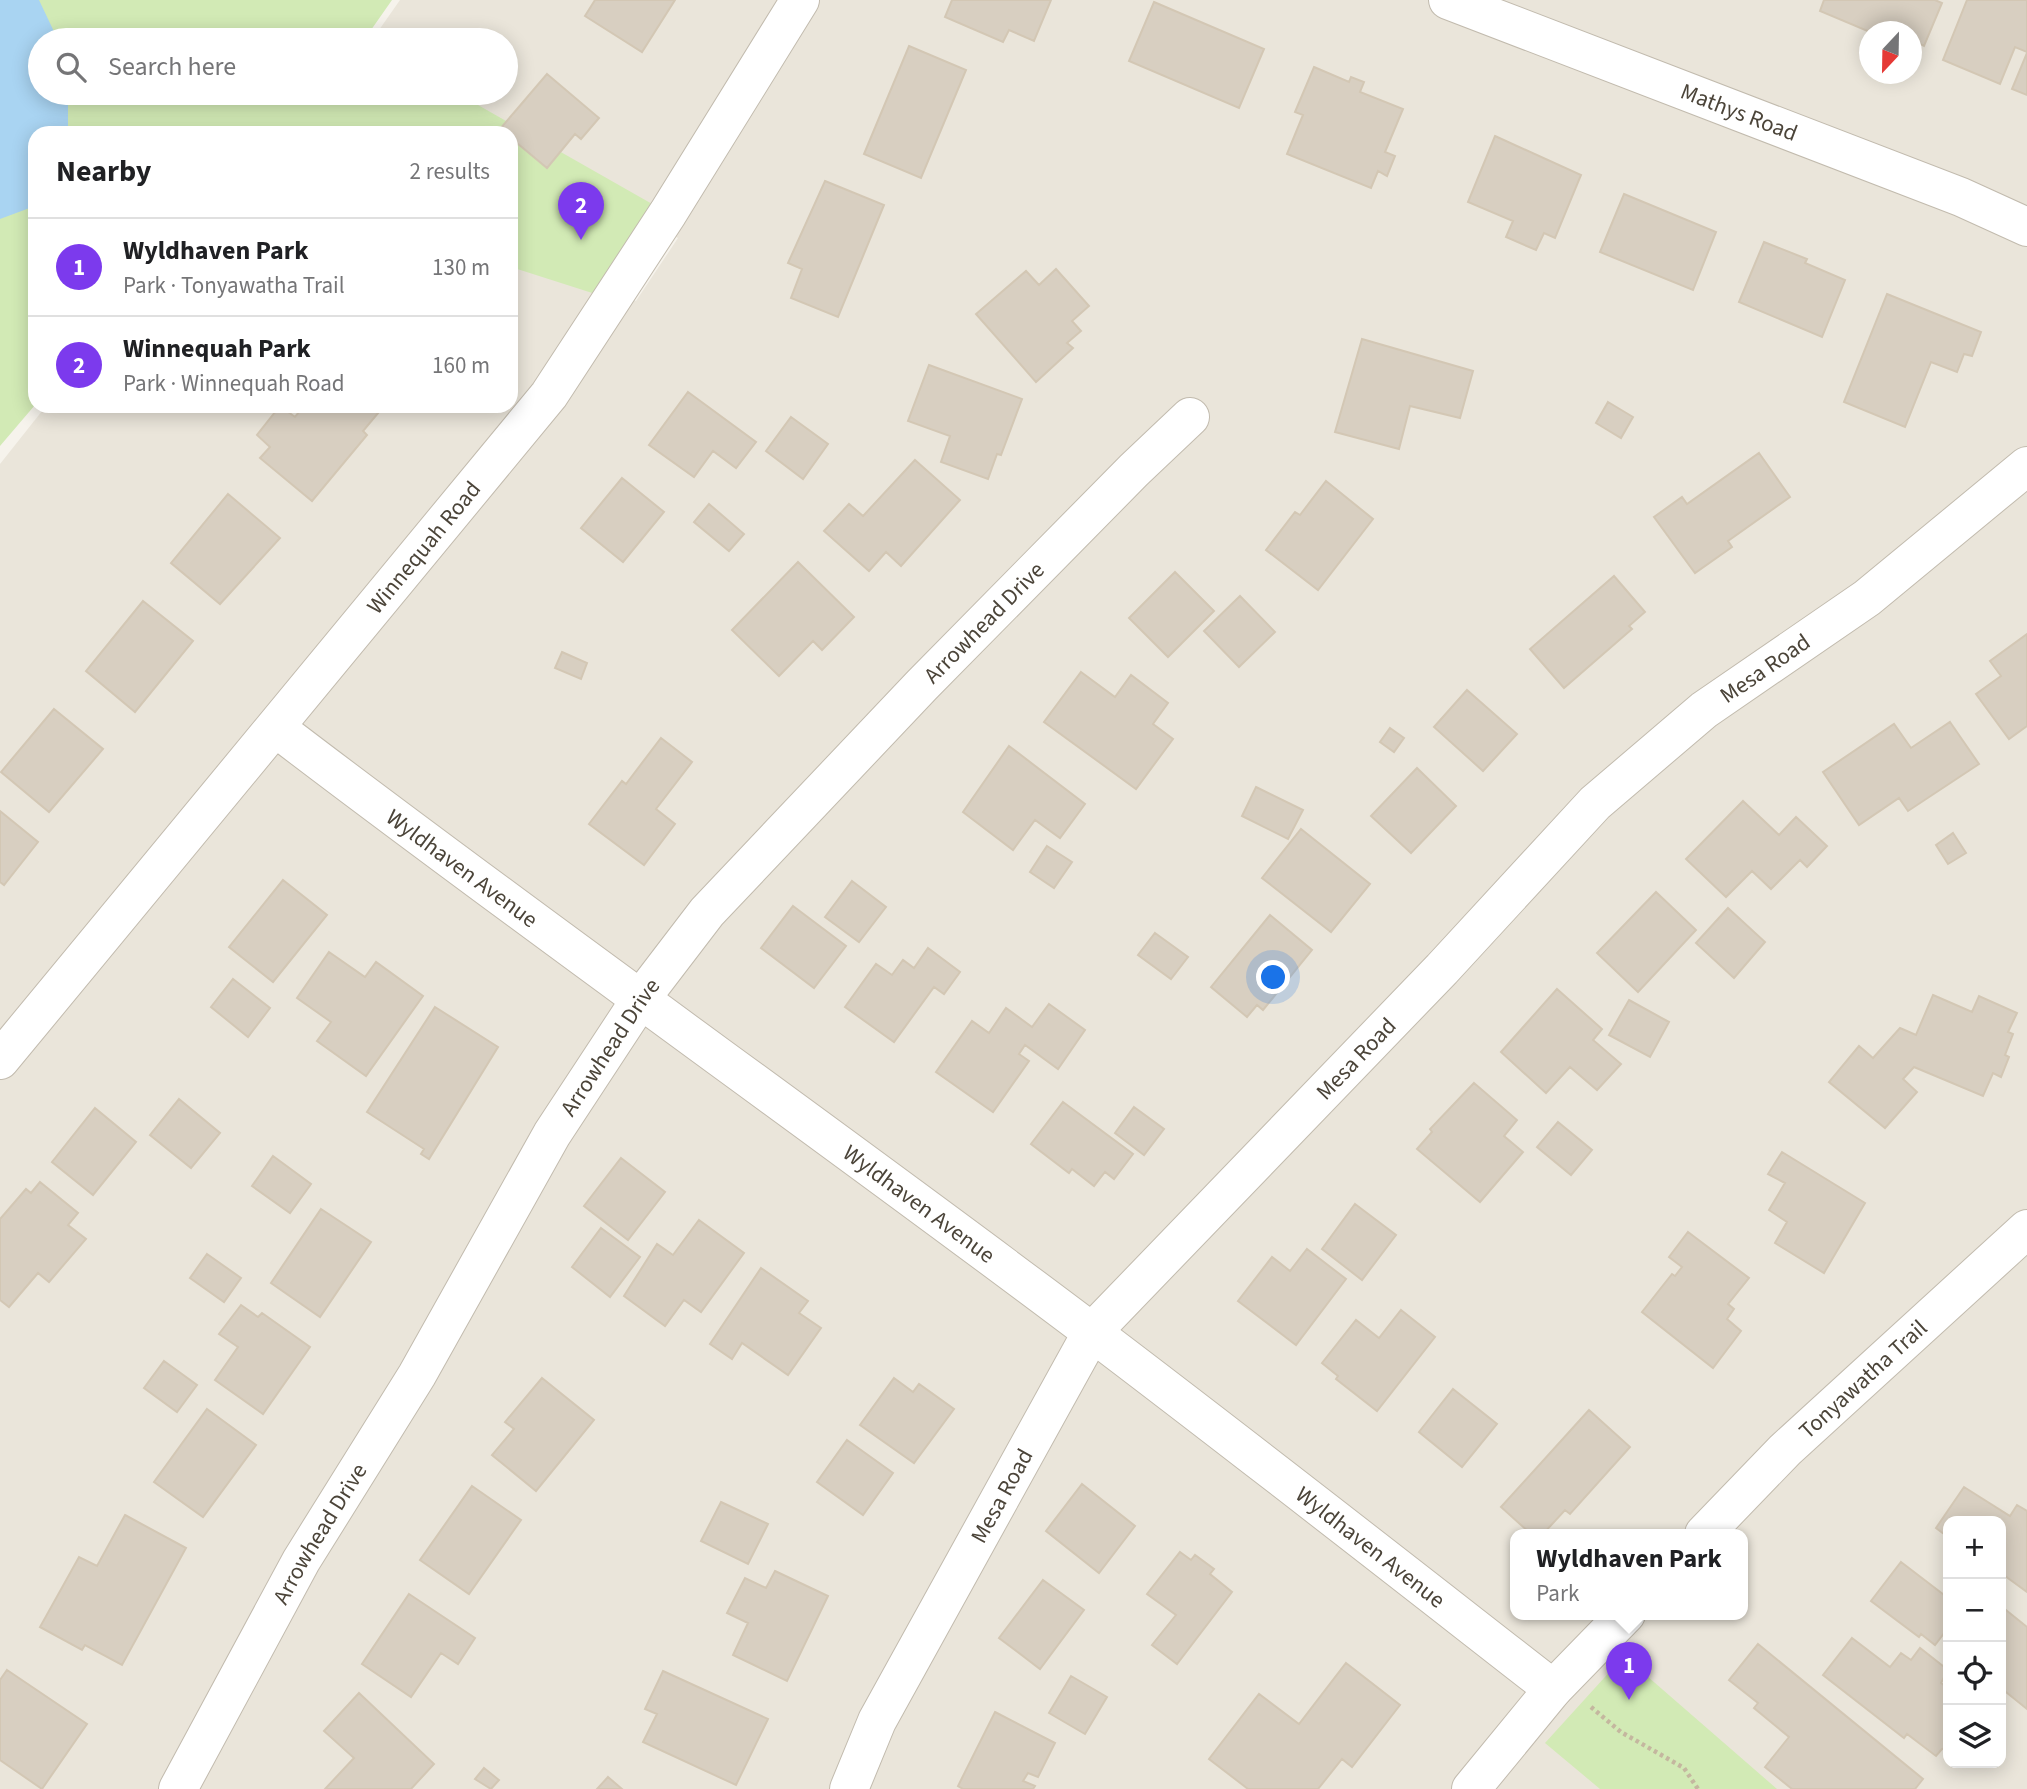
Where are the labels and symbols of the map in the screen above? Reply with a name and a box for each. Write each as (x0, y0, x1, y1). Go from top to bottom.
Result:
north arrow (1859, 21, 1922, 84)
street label: Mathys Road (1676, 74, 1802, 149)
pin: 2 (558, 182, 604, 240)
street label: Winnequah Road (359, 474, 488, 621)
street label: Arrowhead Drive (916, 554, 1052, 691)
street label: Mesa Road (1713, 625, 1817, 711)
street label: Wyldhaven Avenue (379, 801, 545, 935)
your location (1256, 960, 1290, 994)
street label: Arrowhead Drive (552, 971, 668, 1122)
street label: Mesa Road (1308, 1010, 1404, 1107)
street label: Wyldhaven Avenue (836, 1136, 1002, 1271)
street label: Tonyawatha Trail (1791, 1312, 1934, 1446)
street label: Mesa Road (962, 1442, 1041, 1549)
street label: Arrowhead Drive (264, 1457, 375, 1610)
street label: Wyldhaven Avenue (1289, 1478, 1453, 1616)
pin: 1 (1606, 1642, 1652, 1700)

